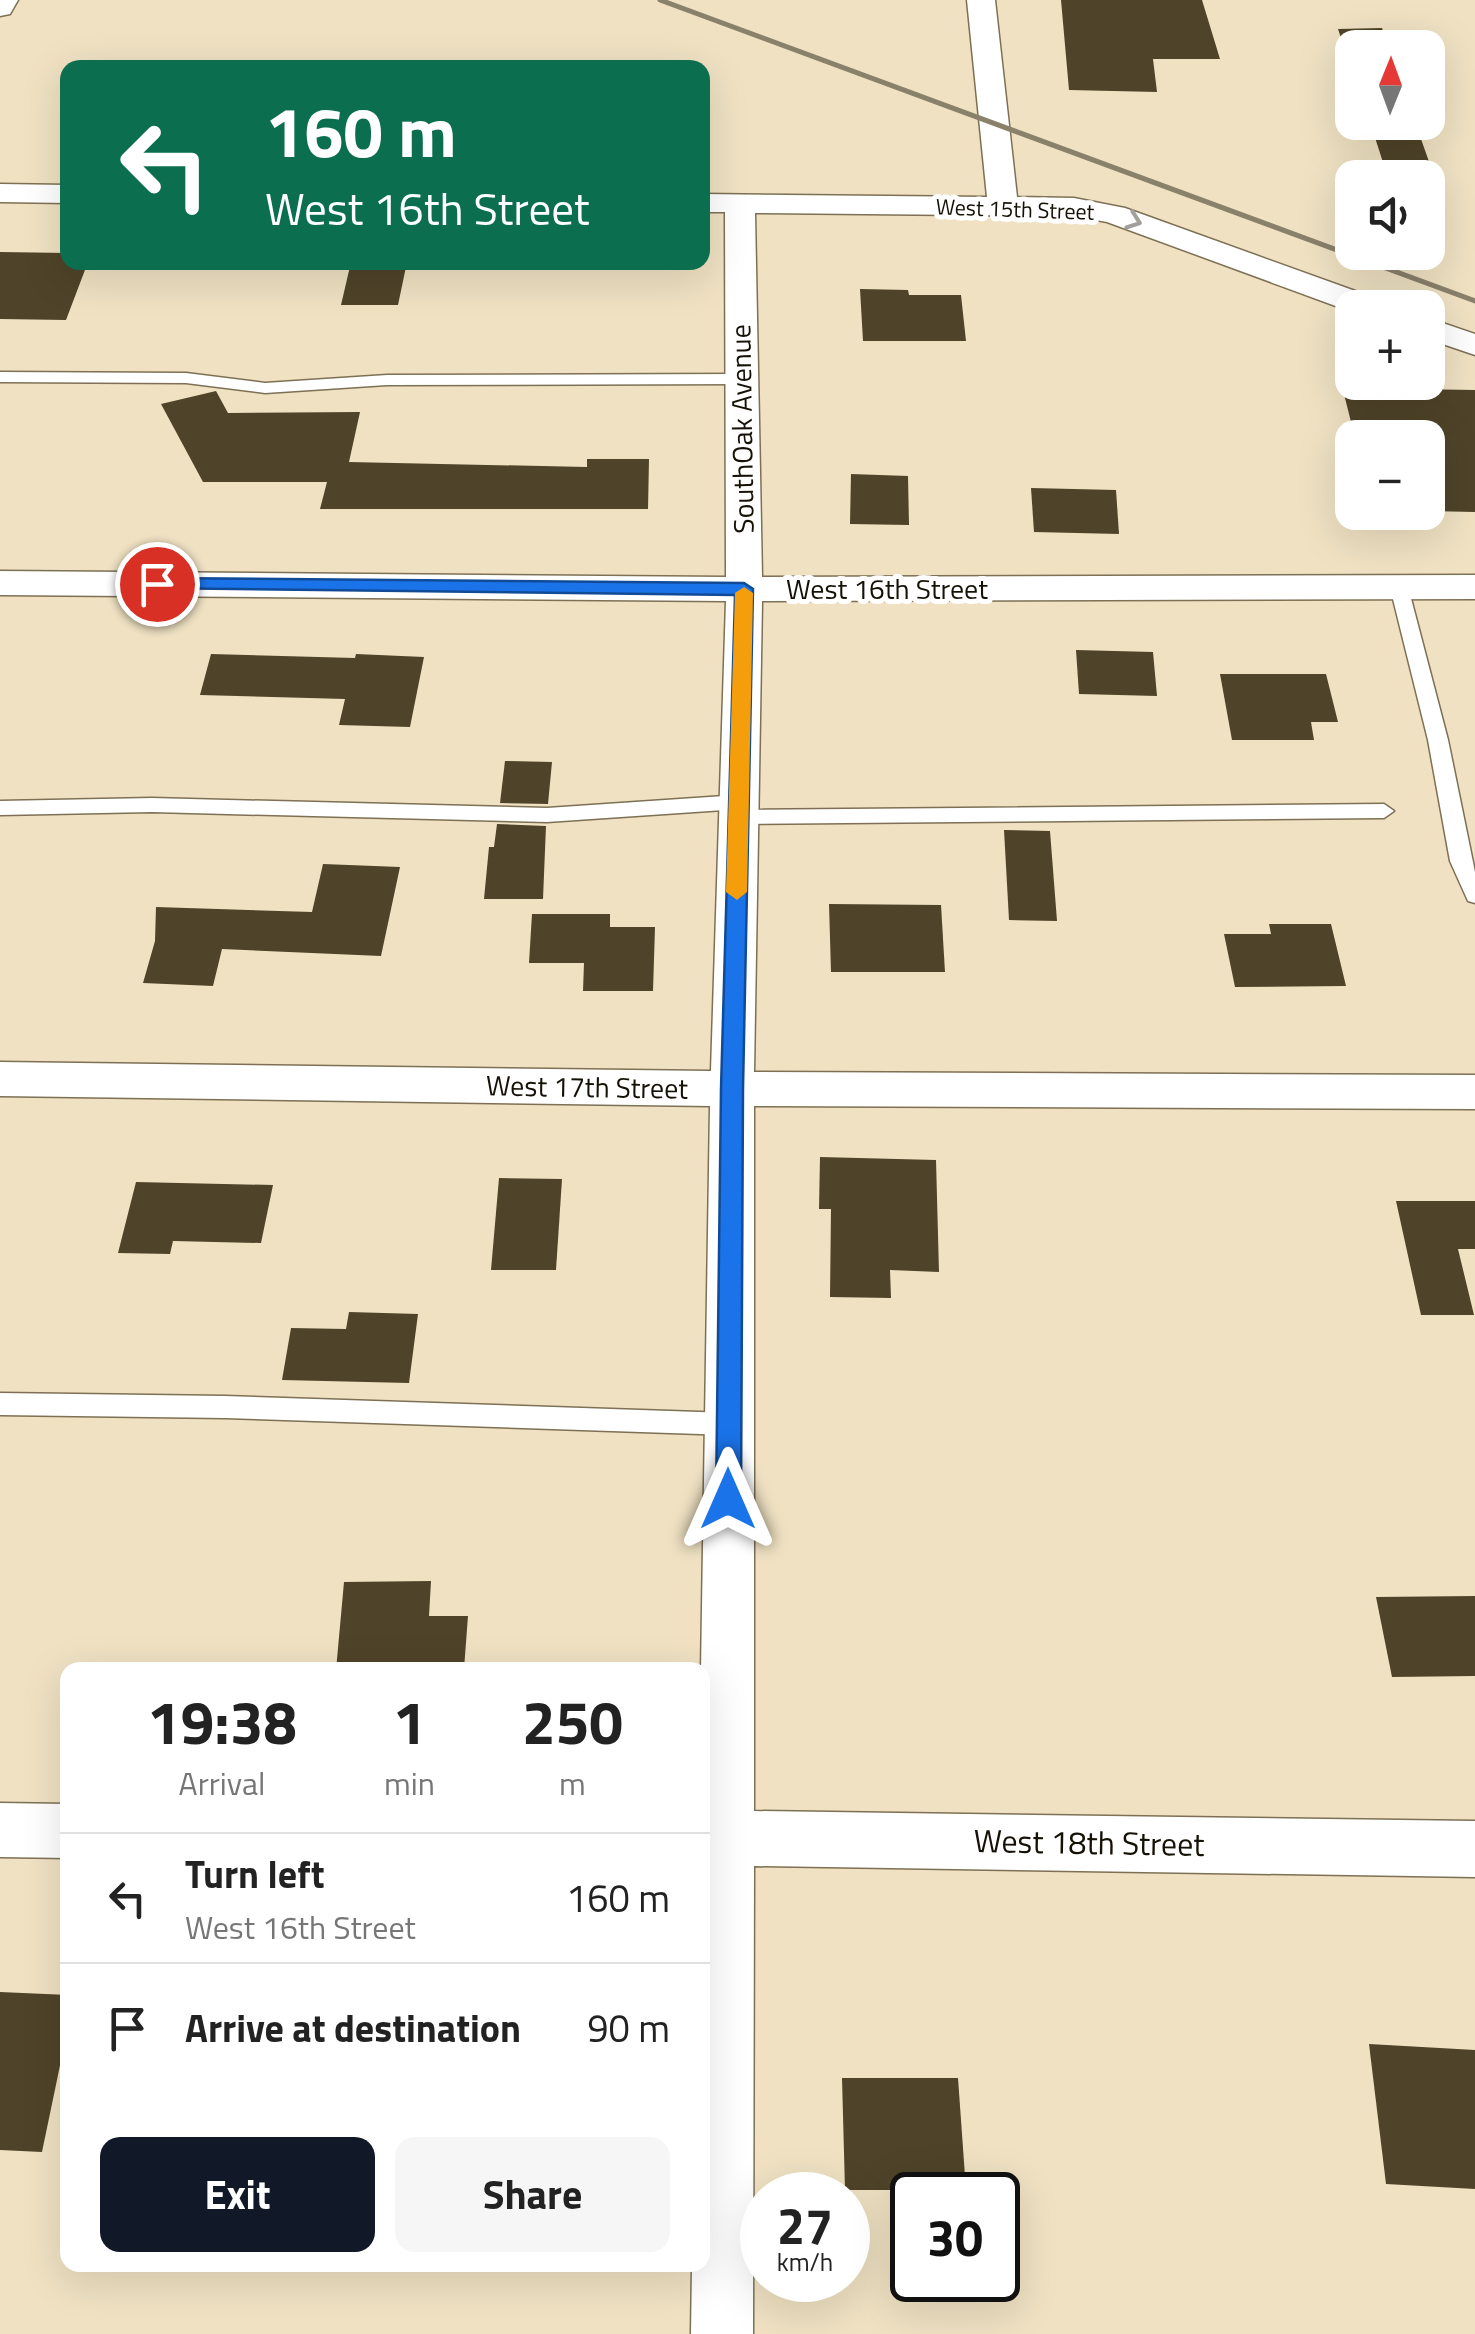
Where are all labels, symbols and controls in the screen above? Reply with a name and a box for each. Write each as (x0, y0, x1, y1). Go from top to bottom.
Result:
north arrow (1335, 30, 1445, 140)
map controls (1335, 30, 1445, 530)
text: 160 m (265, 78, 457, 184)
icon: left (100, 100, 230, 230)
button: sound (1335, 160, 1445, 270)
text: West 16th Street (265, 174, 590, 242)
street label: West 15th Street (935, 189, 1095, 229)
one-way arrow (1124, 210, 1141, 230)
button: + (1335, 290, 1445, 400)
street label: SouthOak Avenue (718, 324, 765, 534)
button: − (1335, 420, 1445, 530)
pin (115, 542, 200, 627)
icon: arrive (130, 557, 185, 612)
street label: West 16th Street (786, 567, 988, 610)
street label: West 17th Street (486, 1063, 689, 1110)
position arrow (676, 1447, 780, 1551)
text: 19:38 (147, 1676, 297, 1767)
text: 1 (393, 1676, 426, 1767)
text: 250 (522, 1676, 623, 1767)
text: Arrival (179, 1759, 265, 1807)
text: min (384, 1759, 435, 1807)
text: m (559, 1759, 586, 1807)
street label: West 18th Street (973, 1816, 1205, 1868)
text: Turn left (185, 1845, 325, 1903)
text: 160 m (566, 1869, 670, 1927)
icon: left (100, 1871, 155, 1926)
text: West 16th Street (185, 1903, 416, 1951)
text: Arrive at destination (185, 1999, 521, 2057)
text: 90 m (587, 1999, 670, 2057)
icon: arrive (100, 2001, 155, 2056)
button: Exit (100, 2137, 375, 2252)
button: Share (395, 2137, 670, 2252)
speed limit sign: 30 (890, 2172, 1020, 2302)
text: 27 (777, 2187, 833, 2263)
text: km/h (777, 2243, 833, 2281)

